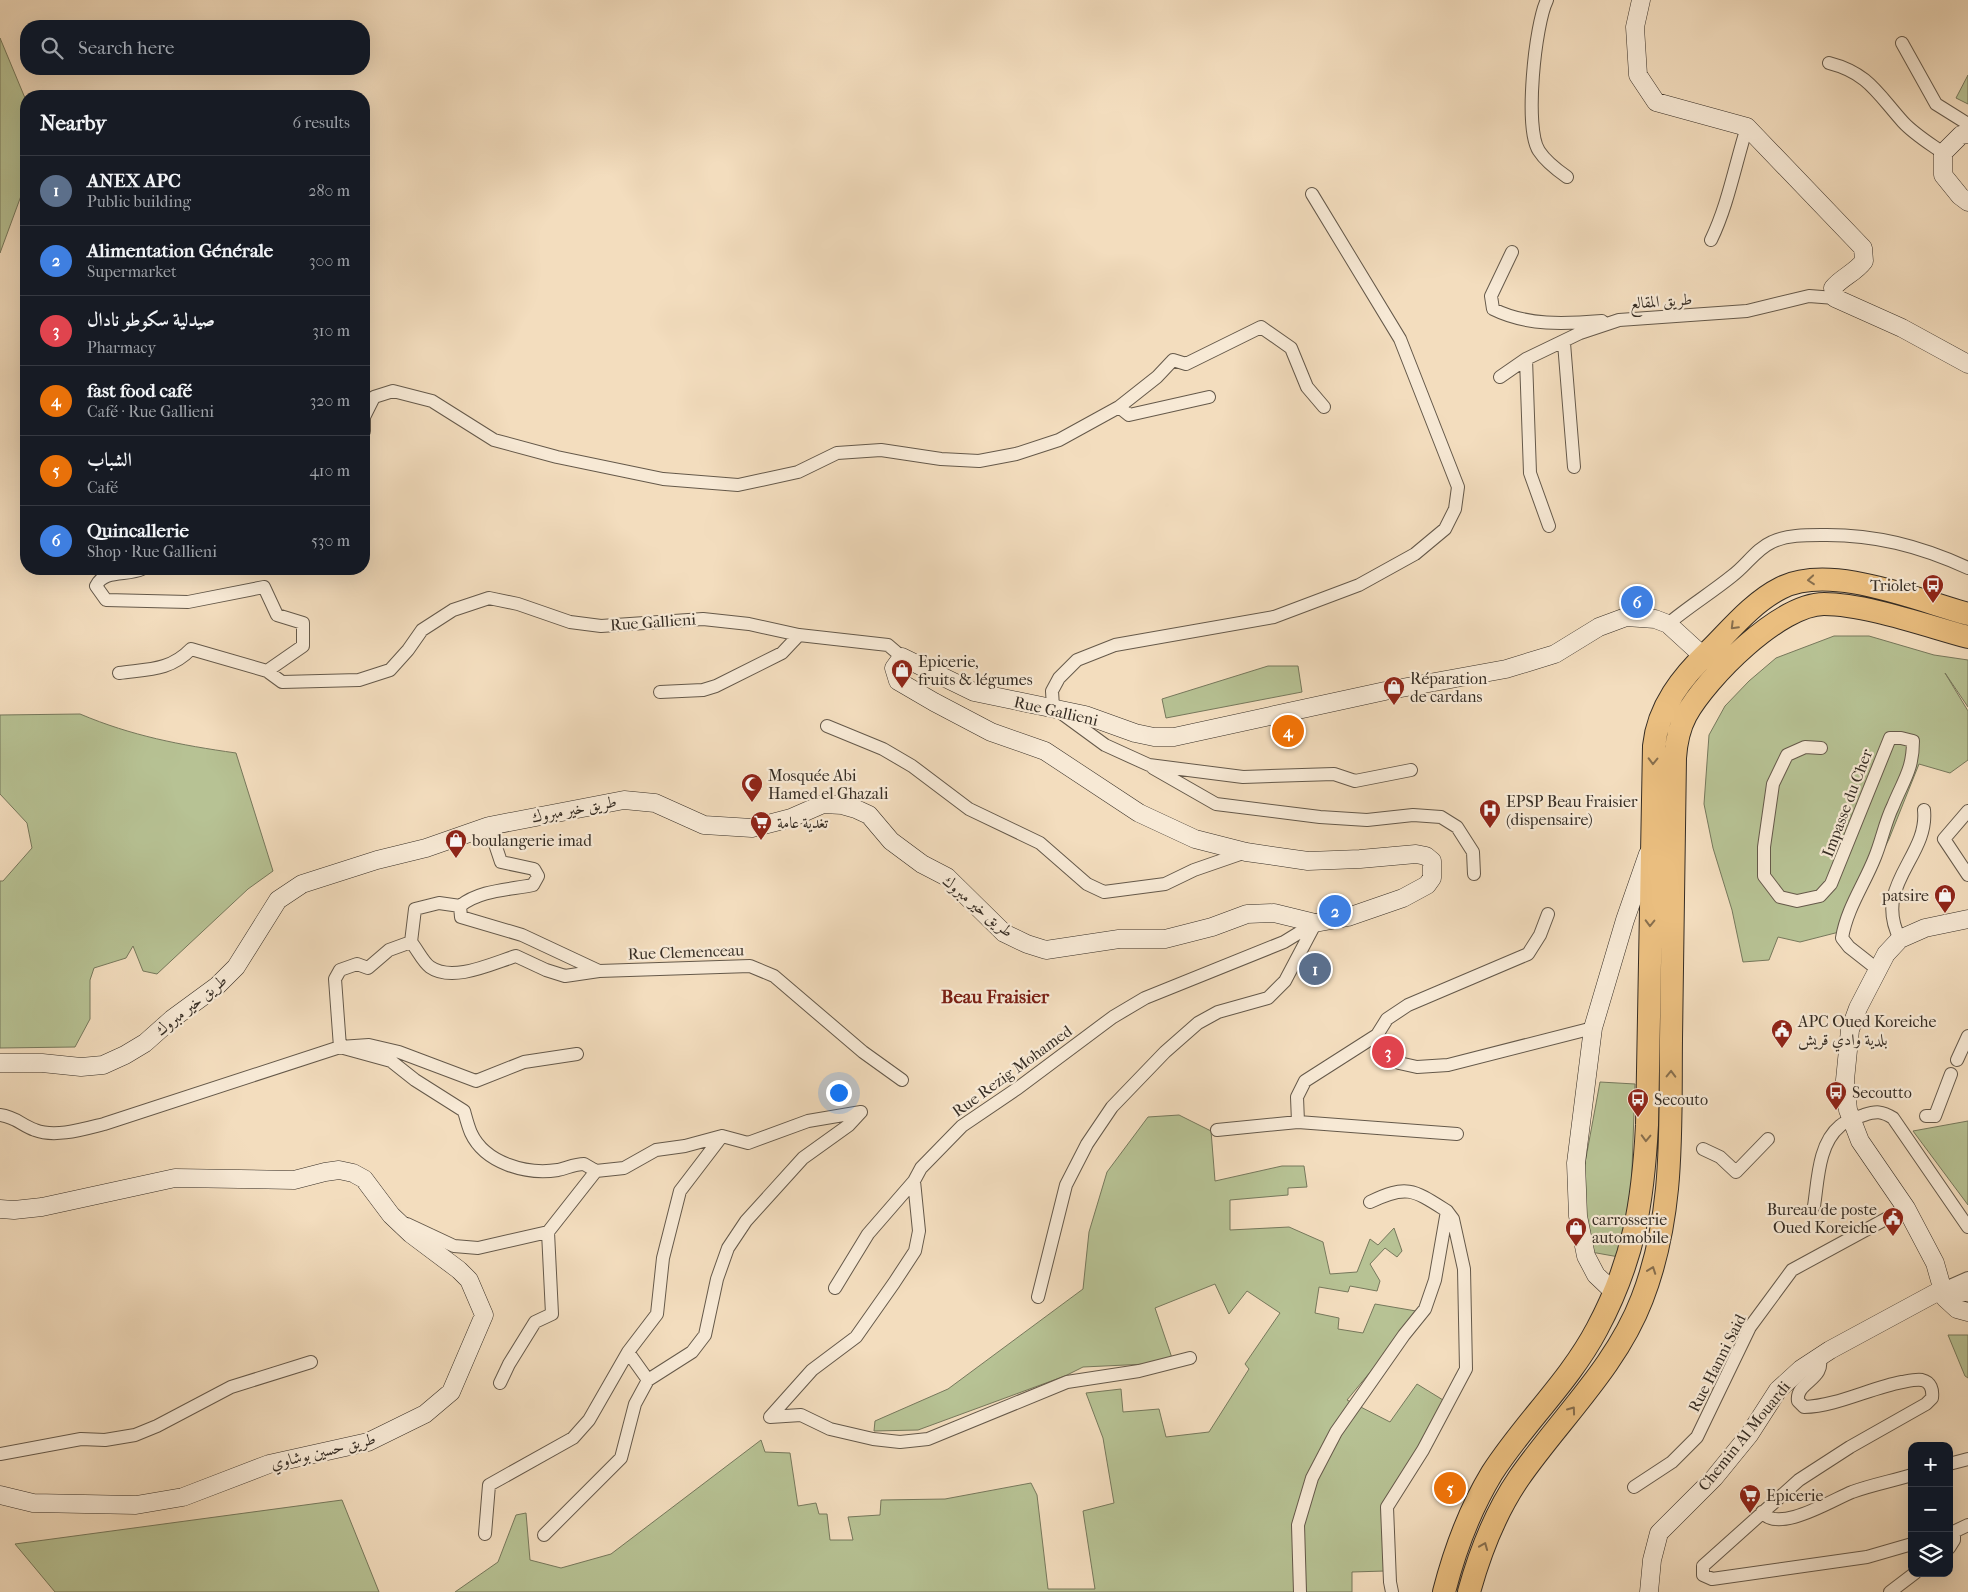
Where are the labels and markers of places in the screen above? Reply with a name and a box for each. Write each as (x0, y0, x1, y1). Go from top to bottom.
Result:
bus stop icon: Triolet (1921, 573, 1945, 604)
place label: Triolet (1870, 576, 1917, 595)
pin: 6 (1621, 583, 1653, 621)
place label: Epicerie, fruits & légumes (918, 652, 1033, 689)
shop icon: Epicerie, fruits & légumes (890, 658, 914, 689)
place label: Réparation de cardans (1410, 669, 1488, 706)
shop icon: Réparation de cardans (1382, 675, 1406, 706)
pin: 4 (1272, 712, 1304, 750)
place label: Mosquée Abi Hamed el Ghazali (768, 766, 889, 803)
mosque icon: Mosquée Abi Hamed el Ghazali (740, 772, 764, 803)
place label: EPSP Beau Fraisier (dispensaire) (1506, 792, 1638, 829)
hospital icon: EPSP Beau Fraisier (dispensaire) (1478, 798, 1502, 829)
supermarket icon: تغدية عامة (749, 810, 773, 841)
place label: تغدية عامة (777, 813, 829, 833)
shop icon: boulangerie imad (444, 828, 468, 859)
place label: boulangerie imad (471, 831, 592, 850)
shop icon: patsire (1933, 883, 1957, 914)
place label: patsire (1881, 886, 1929, 905)
pin: 2 (1319, 892, 1351, 930)
pin: 1 (1299, 950, 1331, 988)
place label: APC Oued Koreiche بلدية وادي قريش (1797, 1012, 1936, 1052)
public building icon: APC Oued Koreiche بلدية وادي قريش (1770, 1018, 1794, 1049)
pin: 3 (1372, 1033, 1404, 1071)
bus stop icon: Secoutto (1824, 1080, 1848, 1111)
place label: Secoutto (1852, 1083, 1912, 1102)
bus stop icon: Secouto (1626, 1087, 1650, 1118)
place label: Secouto (1654, 1090, 1708, 1109)
place label: Bureau de poste Oued Koreiche (1767, 1200, 1877, 1237)
public building icon: Bureau de poste Oued Koreiche (1881, 1206, 1905, 1237)
place label: carrosserie automobile (1592, 1210, 1669, 1247)
shop icon: carrosserie automobile (1564, 1216, 1588, 1247)
pin: 5 (1434, 1469, 1466, 1507)
supermarket icon: Epicerie (1738, 1483, 1762, 1514)
place label: Epicerie (1766, 1486, 1823, 1505)

